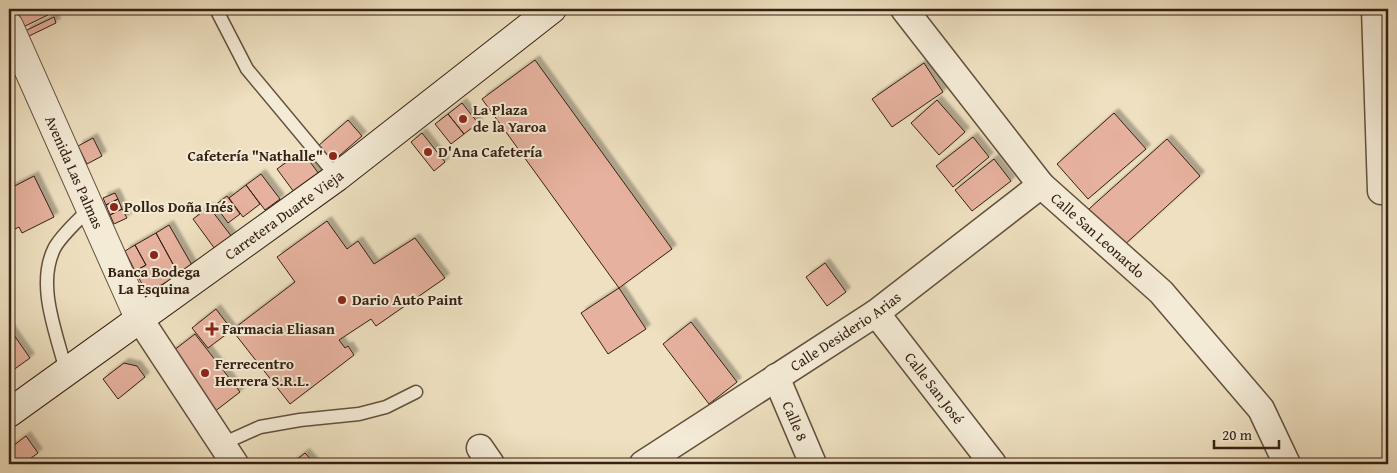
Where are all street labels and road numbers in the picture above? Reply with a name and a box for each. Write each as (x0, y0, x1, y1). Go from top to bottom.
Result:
street label: Avenida Las Palmas (40, 112, 109, 232)
street label: Carretera Duarte Vieja (220, 165, 348, 264)
street label: Calle San Leonardo (1046, 188, 1150, 283)
street label: Calle Desiderio Arias (786, 286, 905, 376)
street label: Calle San José (900, 348, 969, 428)
street label: Calle 8 (778, 398, 813, 444)

